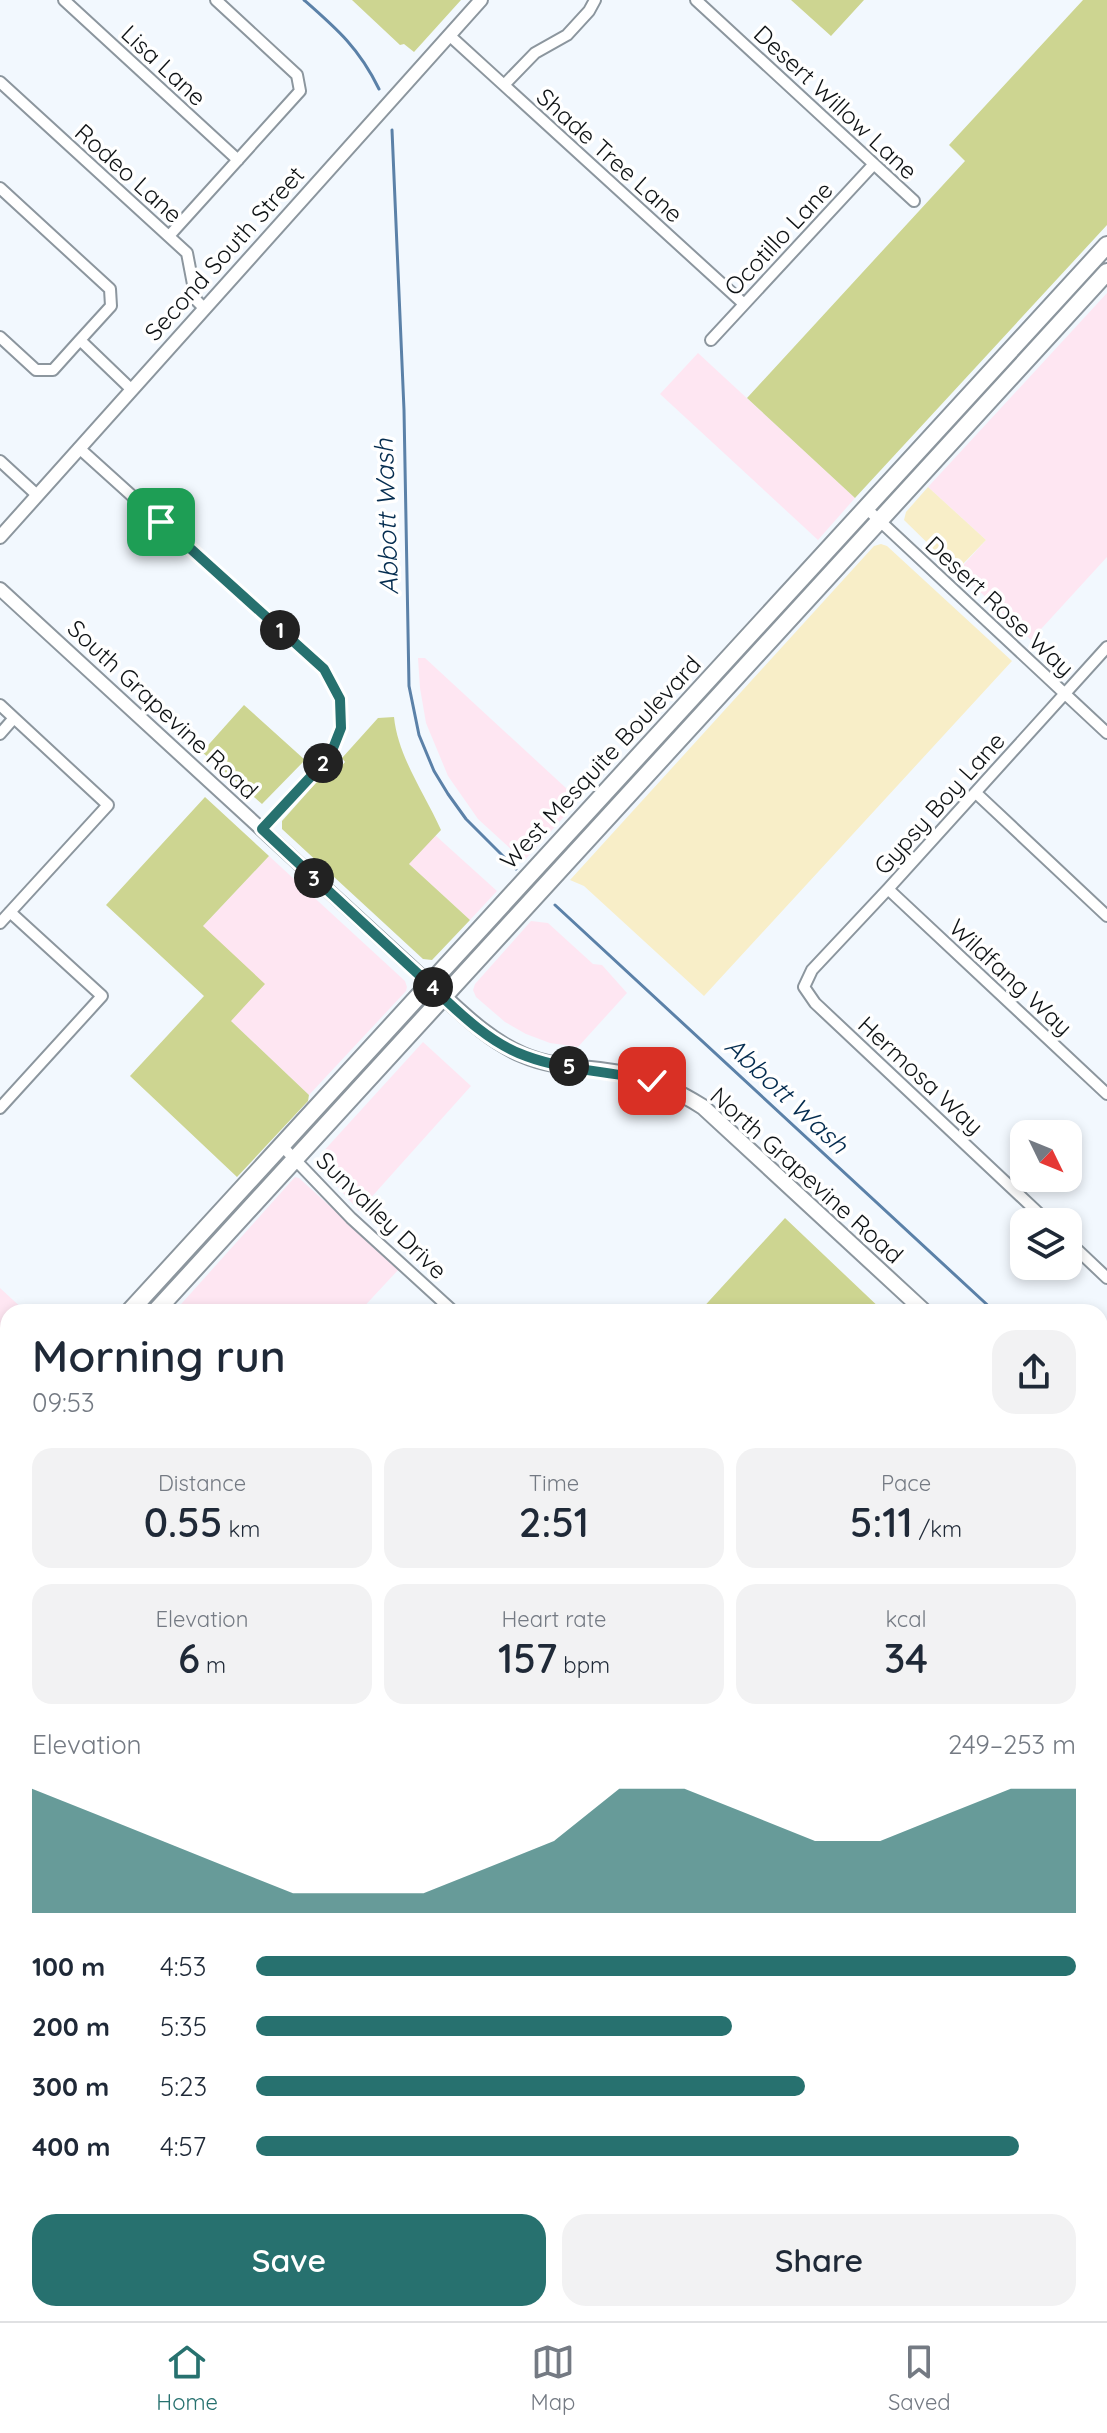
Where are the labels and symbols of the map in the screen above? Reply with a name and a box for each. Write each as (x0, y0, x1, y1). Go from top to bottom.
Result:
street label: Lisa Lane (115, 18, 213, 112)
street label: Desert Willow Lane (748, 18, 924, 186)
street label: Shade Tree Lane (531, 81, 689, 229)
street label: Rodeo Lane (69, 117, 189, 229)
street label: Second South Street (138, 160, 310, 346)
street label: Ocotillo Lane (717, 175, 839, 301)
water label: Abbott Wash (367, 437, 405, 596)
pin (127, 488, 195, 556)
street label: Desert Rose Way (919, 529, 1081, 683)
pin: 1 (260, 610, 300, 650)
street label: South Grapevine Road (62, 613, 264, 805)
street label: West Mesquite Boulevard (493, 649, 707, 875)
street label: Gypsy Boy Lane (867, 726, 1011, 880)
pin: 2 (303, 743, 343, 783)
pin: 3 (294, 858, 334, 898)
street label: Wildfang Way (943, 912, 1079, 1042)
pin: 4 (413, 967, 453, 1007)
street label: Hermosa Way (852, 1009, 990, 1141)
water label: Abbott Wash (719, 1030, 856, 1161)
pin: 5 (549, 1046, 589, 1086)
pin (618, 1047, 686, 1115)
street label: North Grapevine Road (704, 1081, 910, 1269)
north arrow (1010, 1120, 1082, 1192)
street label: Sunvalley Drive (310, 1145, 454, 1285)

